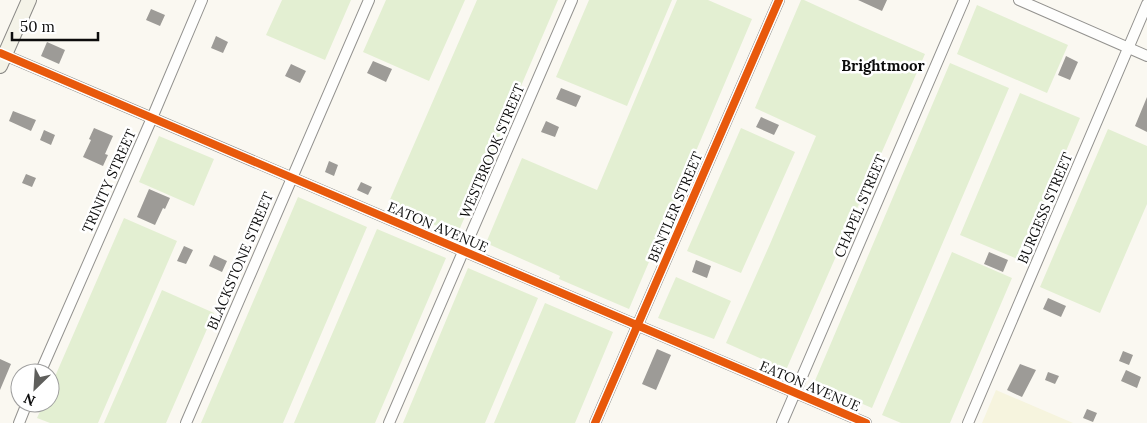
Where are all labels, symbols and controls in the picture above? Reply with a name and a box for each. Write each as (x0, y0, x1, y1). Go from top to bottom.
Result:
scale bar (12, 10, 99, 42)
text: 50 m (20, 17, 55, 36)
district label: Brightmoor (841, 56, 926, 75)
street label: WESTBROOK STREET (456, 81, 528, 221)
street label: TRINITY STREET (78, 126, 140, 236)
street label: BENTLER STREET (644, 149, 706, 265)
street label: BURGESS STREET (1013, 150, 1077, 266)
street label: CHAPEL STREET (830, 152, 890, 260)
street label: BLACKSTONE STREET (203, 189, 277, 333)
street label: EATON AVENUE (385, 198, 491, 256)
street label: EATON AVENUE (757, 357, 863, 415)
north arrow (10, 363, 60, 413)
text: N (21, 389, 38, 410)

